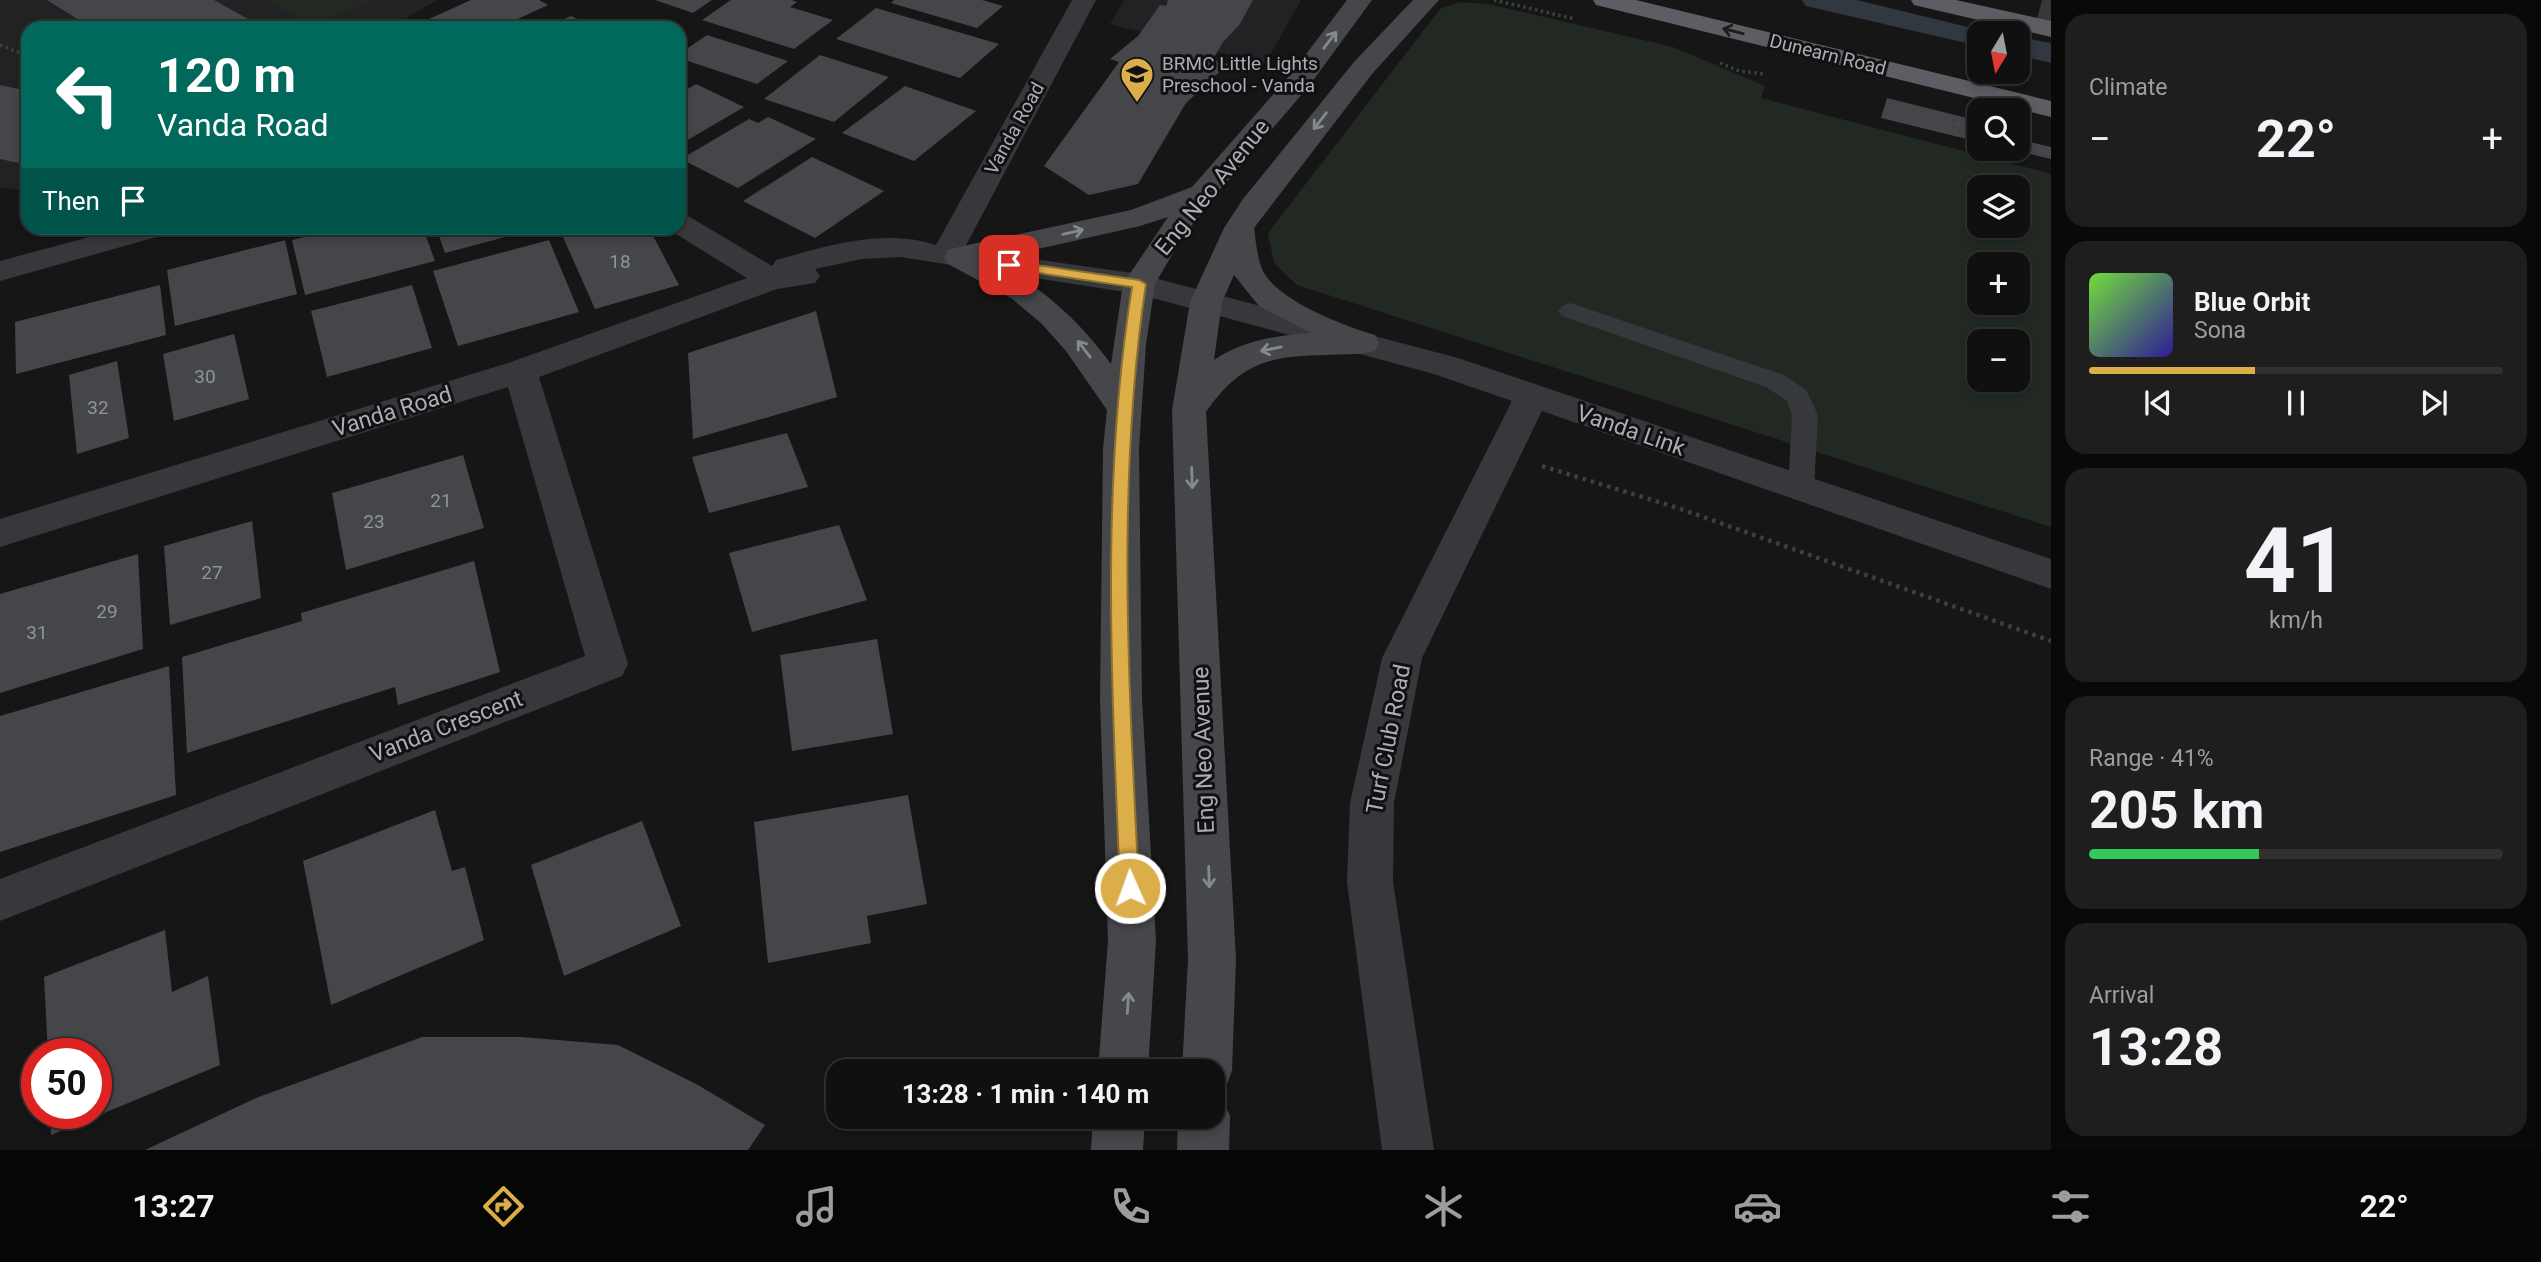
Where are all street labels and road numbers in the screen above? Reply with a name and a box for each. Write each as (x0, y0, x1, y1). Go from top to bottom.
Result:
street label: Dunearn Road (1767, 29, 1888, 80)
street label: Vanda Road (980, 78, 1049, 178)
street label: Eng Neo Avenue (1149, 114, 1275, 261)
street label: Vanda Road (329, 381, 455, 442)
street label: Vanda Link (1573, 399, 1689, 462)
street label: Turf Club Road (1361, 662, 1416, 816)
street label: Eng Neo Avenue (1187, 666, 1220, 834)
street label: Vanda Crescent (366, 685, 526, 768)

